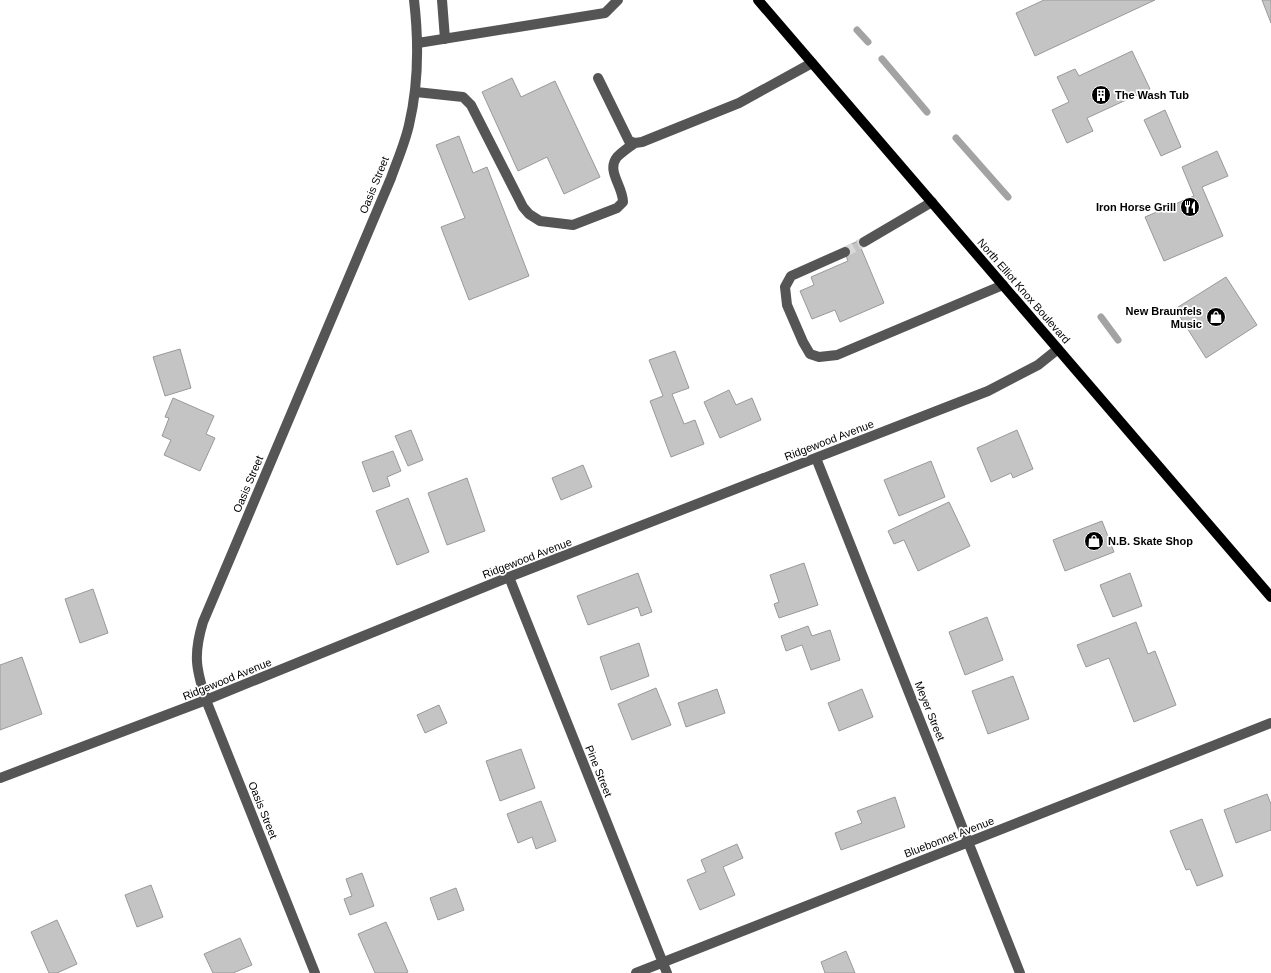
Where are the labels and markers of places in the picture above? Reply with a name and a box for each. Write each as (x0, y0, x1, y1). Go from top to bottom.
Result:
building icon: The Wash Tub (1090, 84, 1112, 106)
place label: The Wash Tub (1115, 89, 1189, 101)
restaurant icon: Iron Horse Grill (1179, 196, 1201, 218)
place label: Iron Horse Grill (1096, 201, 1176, 213)
place label: New Braunfels Music (1126, 305, 1202, 330)
shop icon: New Braunfels Music (1205, 306, 1227, 328)
shop icon: N.B. Skate Shop (1083, 530, 1105, 552)
place label: N.B. Skate Shop (1108, 535, 1193, 547)

